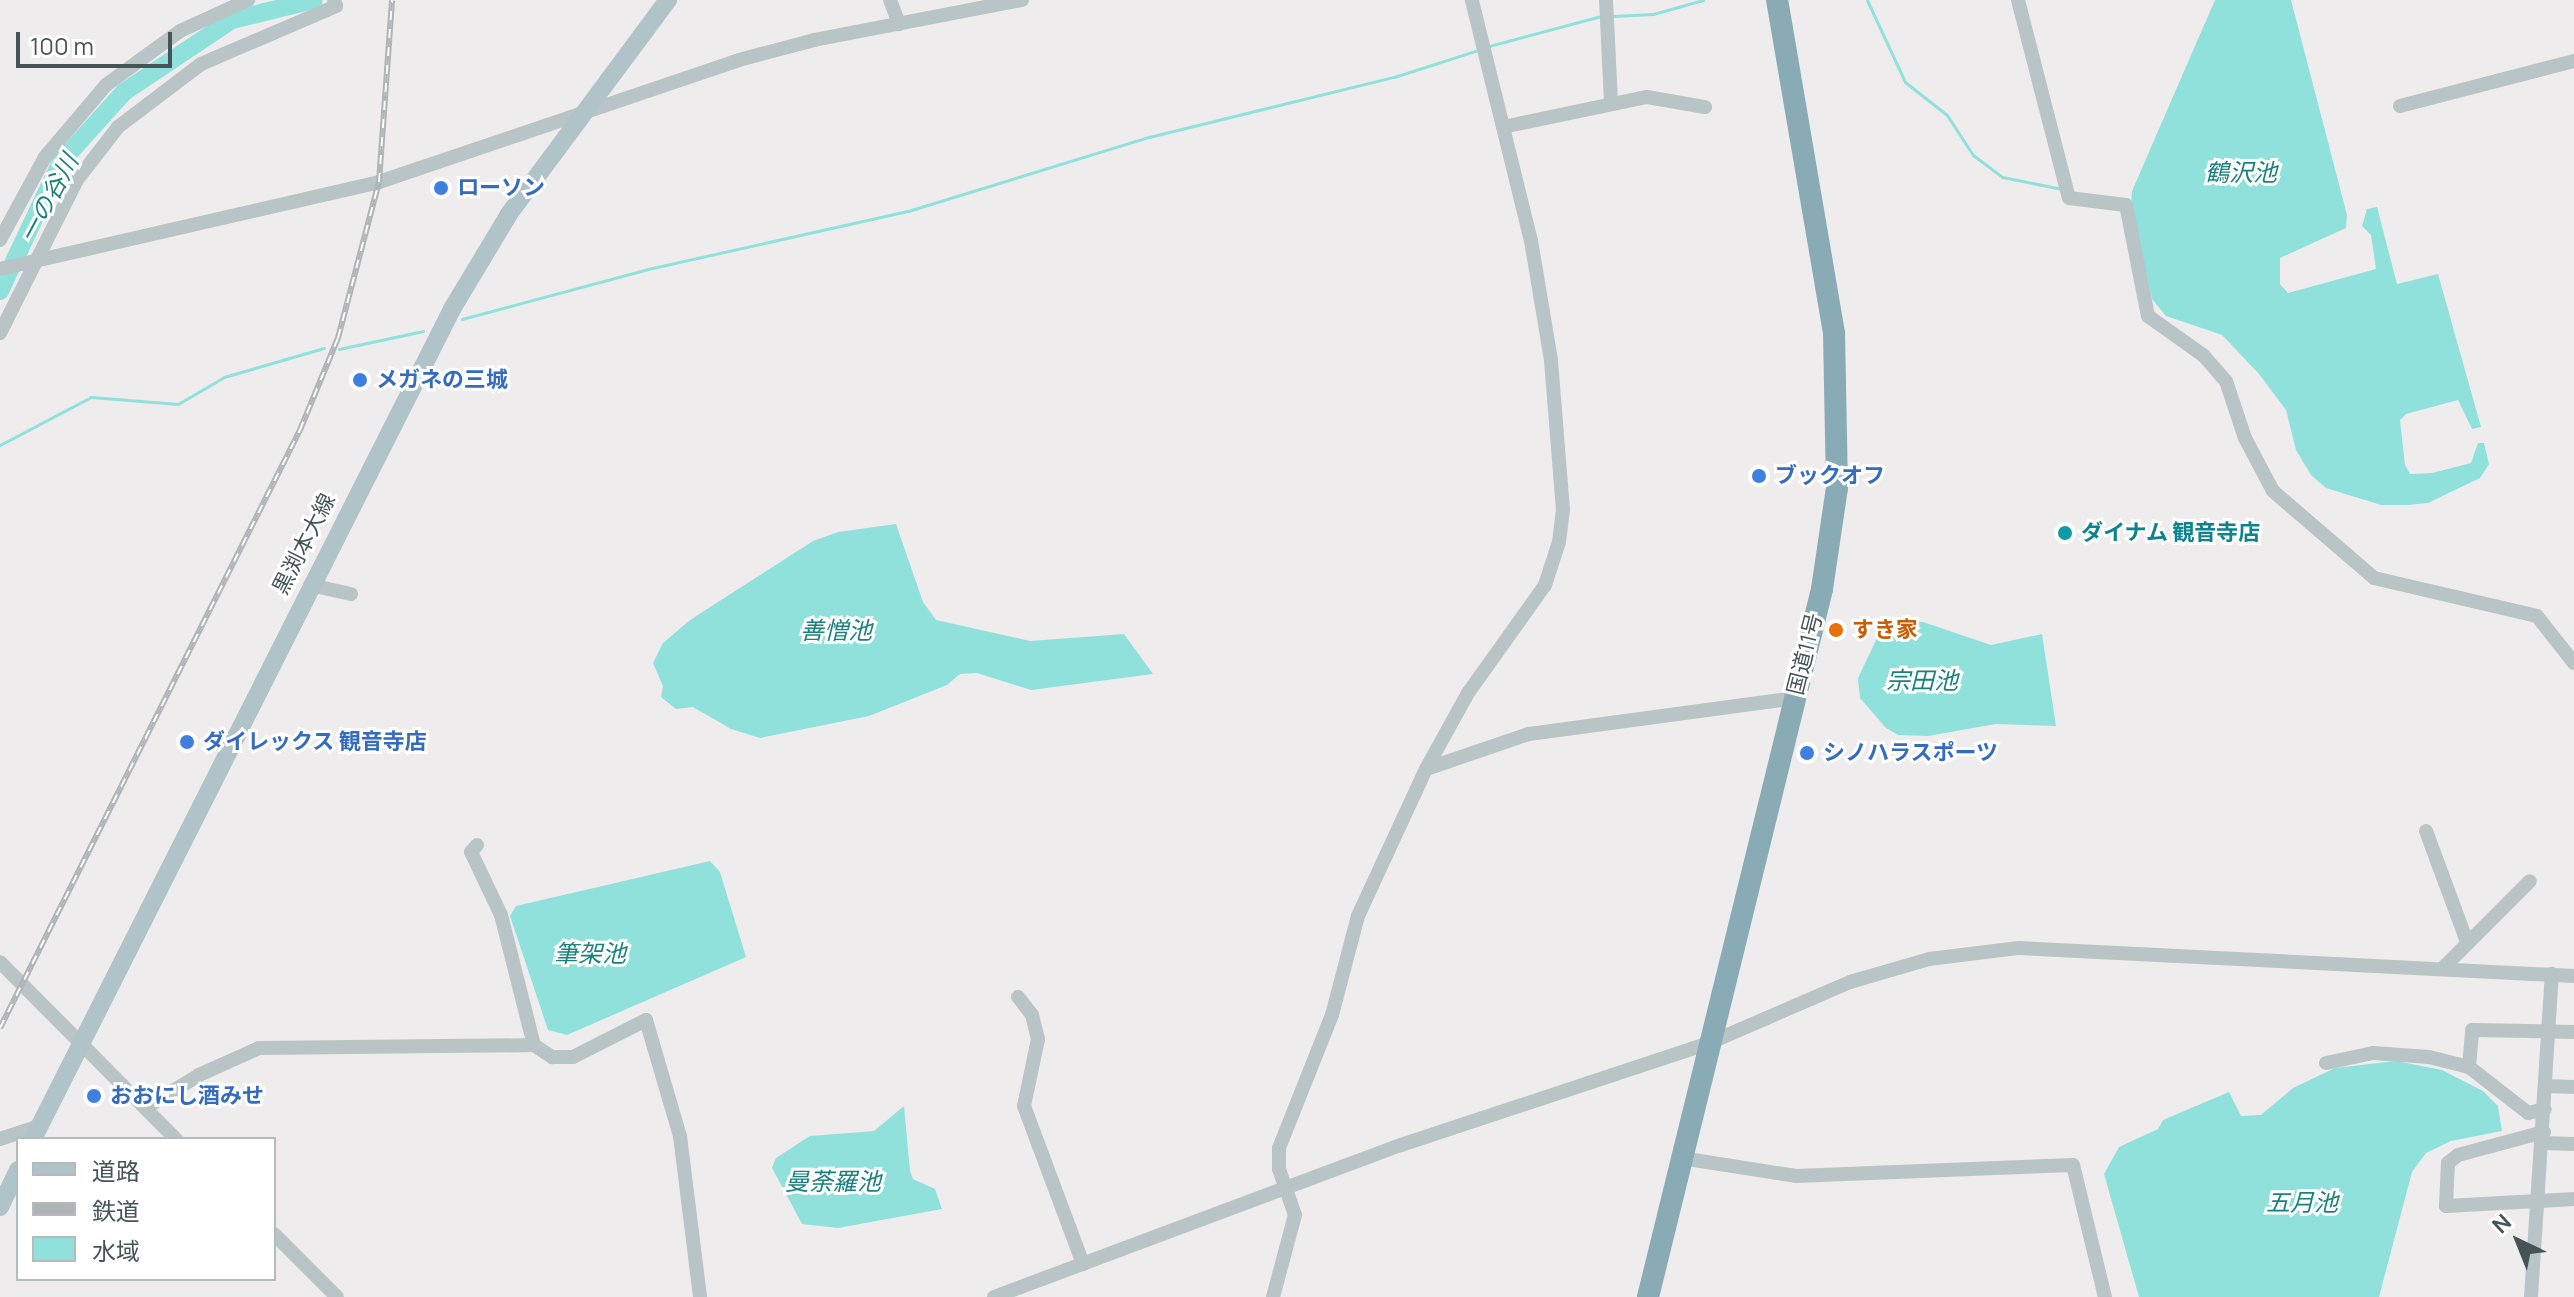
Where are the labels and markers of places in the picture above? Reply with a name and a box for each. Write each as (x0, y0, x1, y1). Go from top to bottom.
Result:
place label: ローソン (457, 175, 545, 201)
marker: ローソン (432, 179, 450, 197)
place label: メガネの三城 (376, 367, 508, 393)
marker: メガネの三城 (351, 371, 369, 389)
place label: ブックオフ (1775, 463, 1885, 489)
marker: ブックオフ (1750, 467, 1768, 485)
place label: ダイナム 観音寺店 (2081, 520, 2261, 546)
marker: ダイナム 観音寺店 (2056, 524, 2074, 542)
place label: すき家 (1852, 617, 1918, 643)
marker: すき家 (1827, 621, 1845, 639)
place label: ダイレックス 観音寺店 (203, 729, 427, 755)
marker: ダイレックス 観音寺店 (178, 733, 196, 751)
place label: シノハラスポーツ (1823, 740, 1999, 766)
marker: シノハラスポーツ (1798, 744, 1816, 762)
place label: おおにし酒みせ (110, 1083, 264, 1109)
marker: おおにし酒みせ (85, 1087, 103, 1105)

